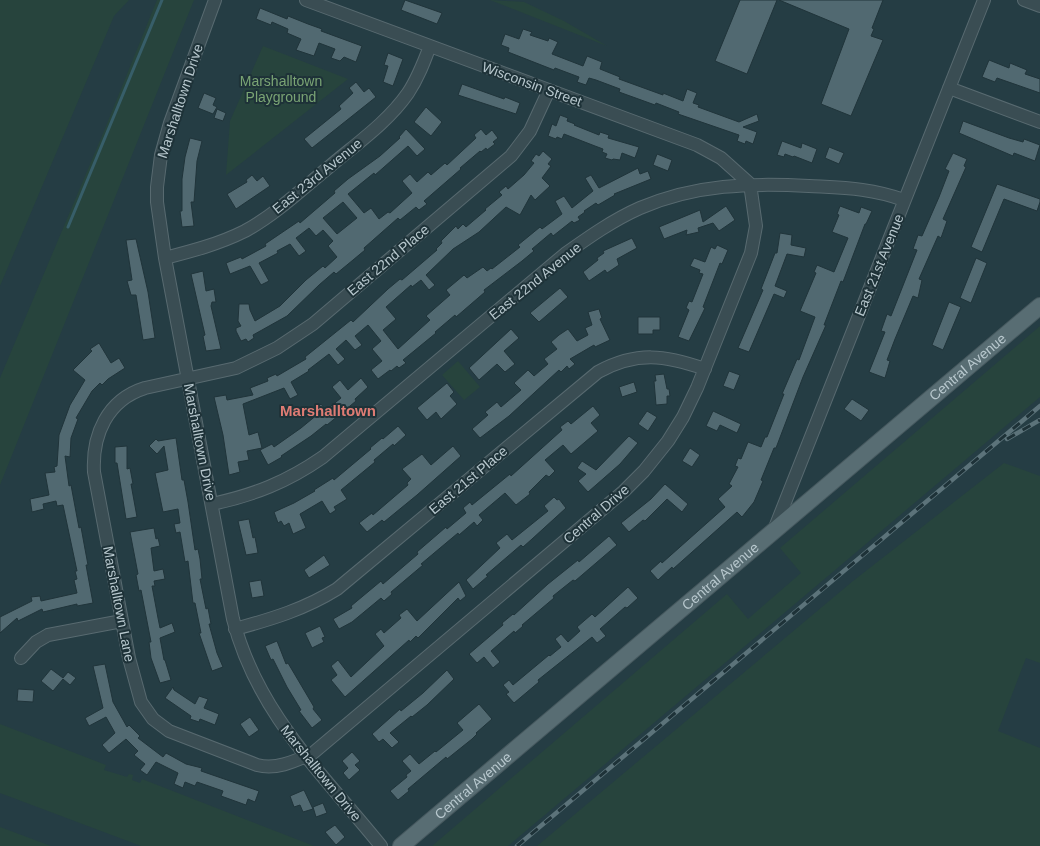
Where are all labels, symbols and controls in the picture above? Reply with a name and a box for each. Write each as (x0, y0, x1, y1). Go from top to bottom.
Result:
street label: Marshalltown Drive (154, 42, 206, 160)
street label: Wisconsin Street (480, 59, 584, 110)
park label: Marshalltown Playground (240, 73, 322, 105)
street label: East 23rd Avenue (269, 135, 365, 217)
street label: East 21st Avenue (851, 211, 907, 318)
street label: East 22nd Place (344, 221, 432, 299)
street label: East 22nd Avenue (486, 239, 584, 323)
street label: Central Avenue (926, 330, 1009, 404)
street label: Marshalltown Drive (181, 382, 219, 502)
district label: Marshalltown (280, 402, 376, 419)
street label: East 21st Place (426, 442, 511, 517)
street label: Central Drive (560, 481, 632, 547)
street label: Central Avenue (679, 539, 762, 613)
street label: Marshalltown Lane (100, 545, 138, 663)
street label: Marshalltown Drive (277, 722, 365, 824)
street label: Central Avenue (431, 749, 515, 822)

